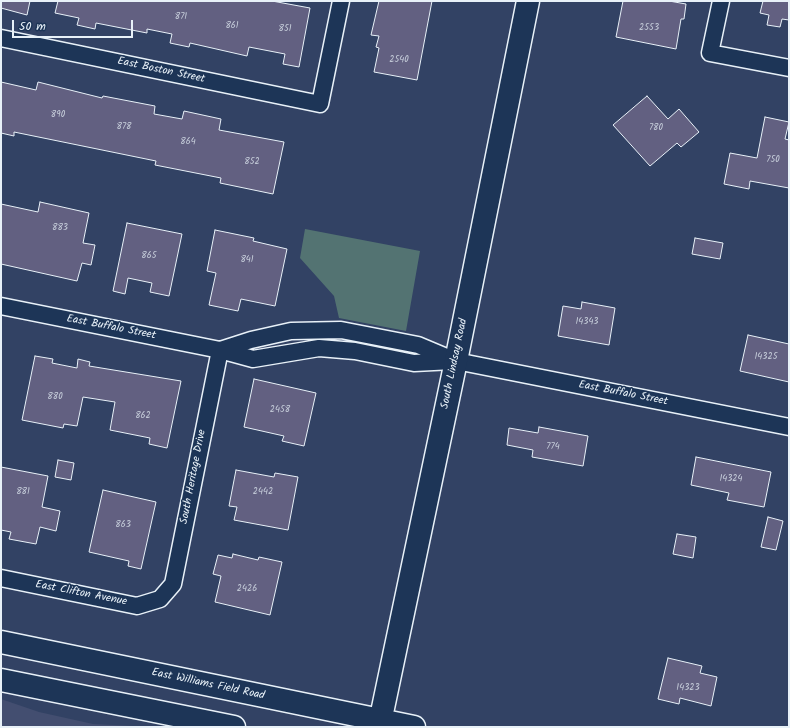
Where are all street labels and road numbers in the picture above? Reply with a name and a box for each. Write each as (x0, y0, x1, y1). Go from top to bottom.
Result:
street label: East Boston Street (116, 55, 206, 87)
street label: East Buffalo Street (65, 313, 157, 343)
street label: South Lindsay Road (439, 318, 471, 410)
street label: East Buffalo Street (577, 379, 669, 409)
street label: South Heritage Drive (178, 429, 210, 525)
street label: East Clifton Avenue (34, 579, 128, 609)
street label: East Williams Field Road (150, 667, 266, 703)

